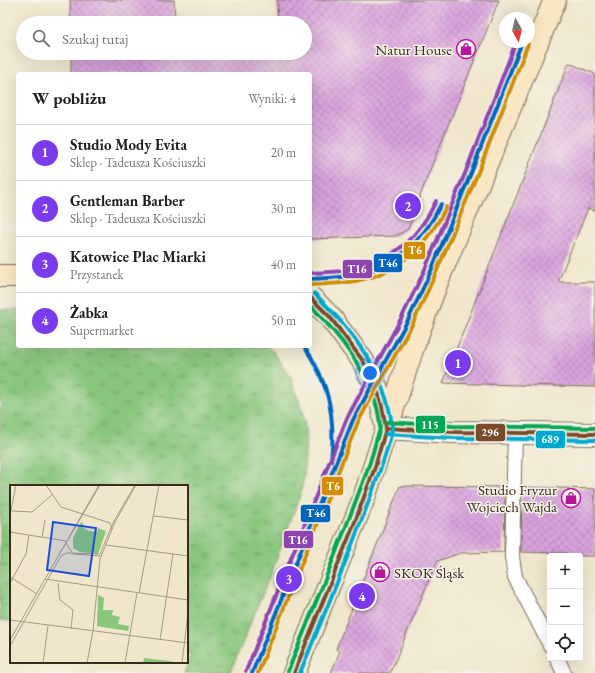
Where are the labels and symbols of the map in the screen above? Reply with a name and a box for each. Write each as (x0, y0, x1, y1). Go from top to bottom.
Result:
north arrow (499, 12, 535, 48)
shop icon: Natur House (455, 38, 477, 60)
place label: Natur House (375, 40, 452, 59)
pin: 2 (395, 191, 421, 221)
line badge: T6 (403, 241, 426, 260)
text: T6 (408, 243, 422, 257)
line badge: T46 (373, 253, 403, 273)
text: T46 (378, 256, 398, 270)
line badge: T16 (342, 259, 373, 279)
text: T16 (347, 262, 367, 276)
pin: 1 (445, 348, 471, 378)
your location (360, 363, 380, 383)
line badge: 115 (415, 415, 446, 434)
text: 115 (421, 418, 439, 432)
line badge: 296 (475, 423, 506, 442)
text: 296 (481, 425, 499, 439)
line badge: 689 (535, 430, 566, 449)
text: 689 (541, 432, 559, 446)
line badge: T6 (321, 476, 344, 496)
text: T6 (326, 479, 340, 493)
place label: Studio Fryzur Wojciech Wajda (467, 480, 557, 516)
inset map (10, 485, 188, 663)
shop icon: Studio Fryzur Wojciech Wajda (560, 487, 582, 509)
line badge: T46 (300, 504, 331, 523)
text: T46 (306, 506, 326, 520)
line badge: T16 (283, 530, 314, 549)
text: T16 (288, 533, 308, 547)
shop icon: SKOK Śląsk (369, 561, 391, 583)
place label: SKOK Śląsk (394, 563, 465, 582)
pin: 3 (276, 564, 302, 594)
pin: 4 (349, 581, 375, 611)

